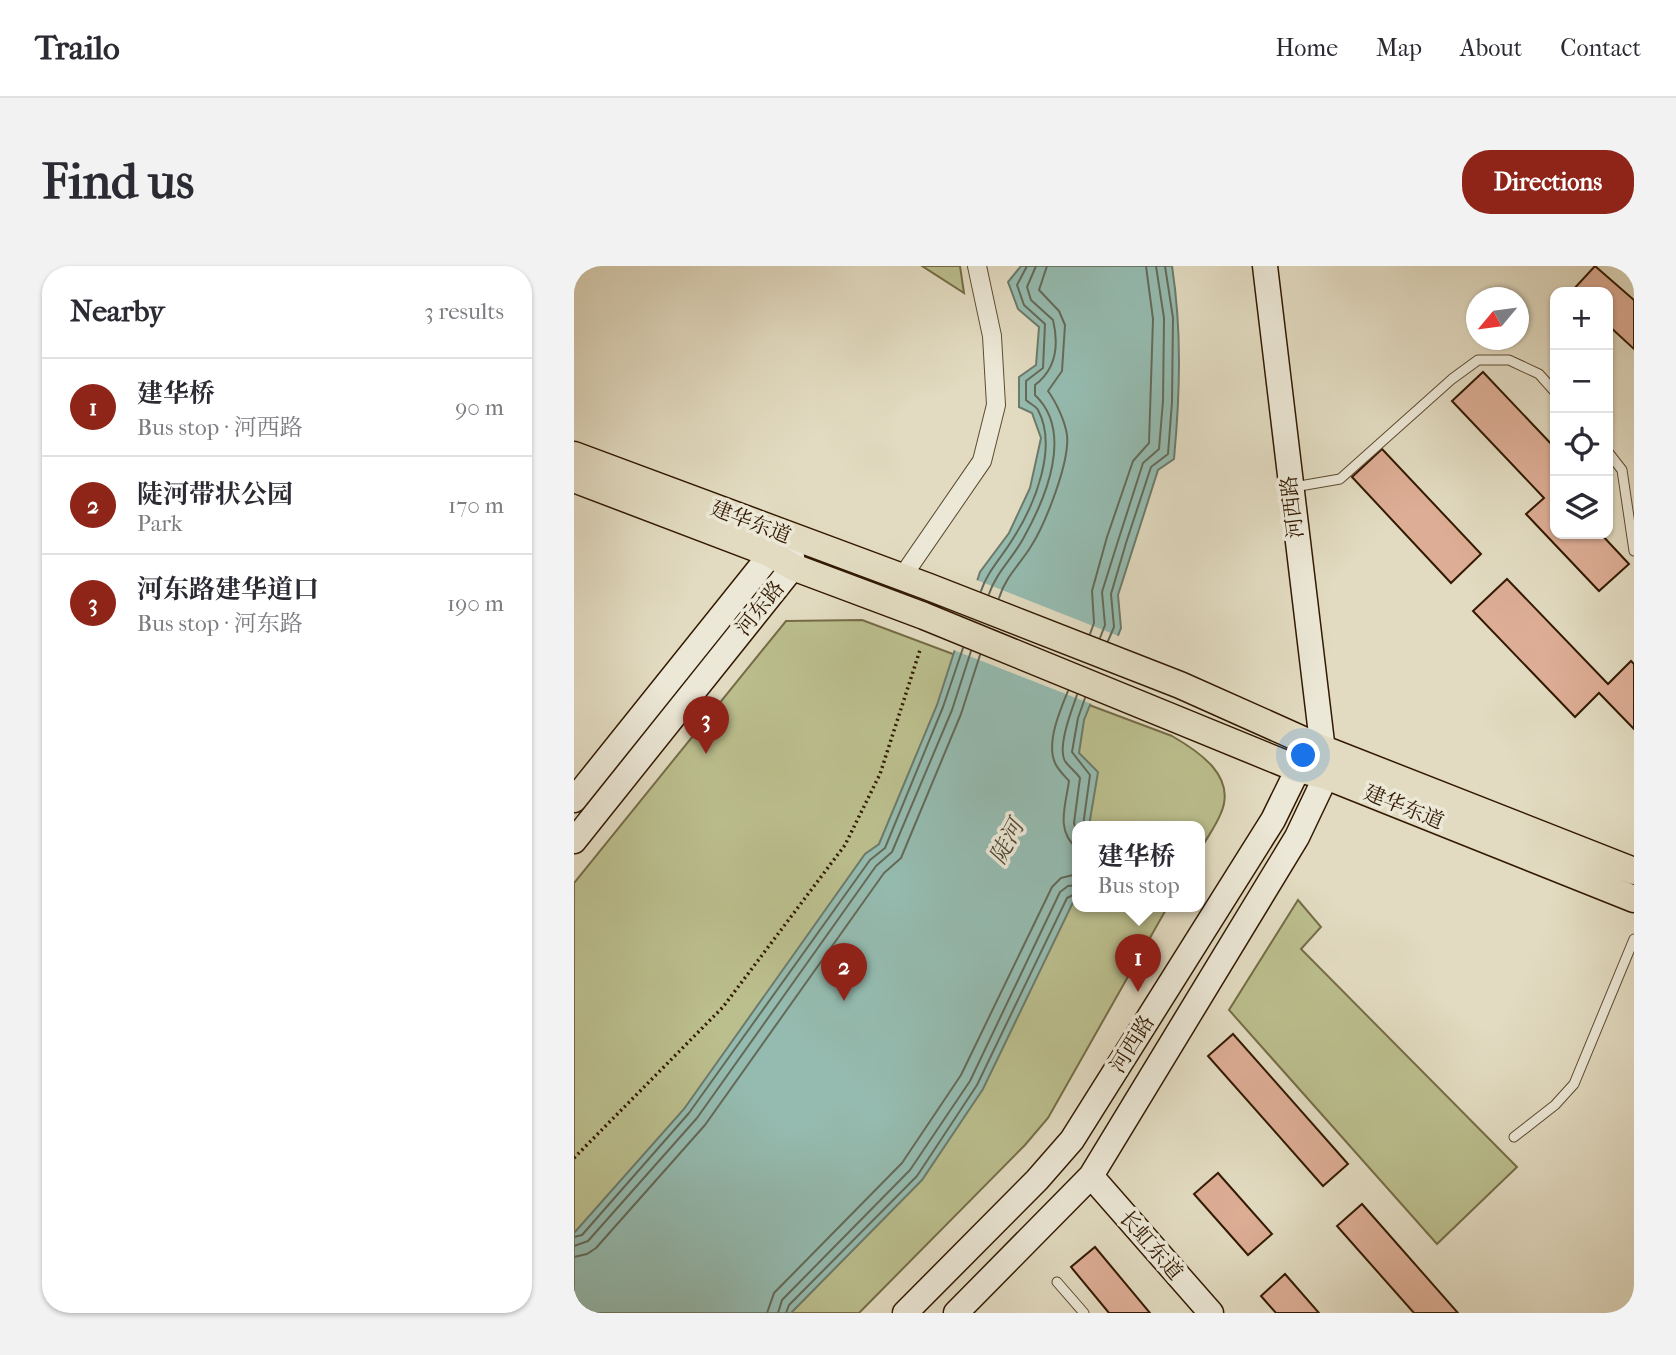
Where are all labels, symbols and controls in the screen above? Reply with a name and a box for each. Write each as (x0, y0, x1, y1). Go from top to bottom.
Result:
text: Trailo (35, 29, 120, 68)
text: Home (1276, 34, 1338, 62)
text: Map (1376, 34, 1422, 62)
text: About (1460, 34, 1522, 62)
text: Contact (1560, 34, 1641, 62)
button: Directions (1462, 150, 1634, 214)
text: Find us (42, 153, 194, 211)
north arrow (1466, 287, 1529, 350)
map controls (1550, 287, 1613, 539)
button: + (1550, 287, 1613, 350)
text: Nearby (70, 294, 165, 329)
text: 3 results (424, 298, 504, 325)
button: − (1550, 350, 1613, 413)
text: 建华桥 (137, 378, 215, 409)
text: 1 (89, 394, 97, 421)
text: 90 m (455, 394, 504, 421)
button: locate (1550, 413, 1613, 476)
text: Bus stop · 河西路 (137, 414, 303, 441)
street label: 河西路 (1276, 474, 1308, 540)
button: layers (1550, 476, 1613, 539)
text: 陡河带状公园 (137, 479, 293, 510)
text: 2 (87, 492, 99, 519)
text: 170 m (448, 492, 504, 519)
street label: 建华东道 (707, 496, 795, 548)
text: Park (137, 510, 183, 537)
text: 河东路建华道口 (137, 574, 319, 605)
street label: 河东路 (731, 576, 789, 640)
text: 3 (88, 590, 98, 617)
text: 190 m (447, 590, 504, 617)
text: Bus stop · 河东路 (137, 610, 303, 637)
pin: 3 (683, 696, 729, 754)
your location (1286, 738, 1320, 772)
street label: 建华东道 (1361, 780, 1447, 834)
water label: 陡河 (984, 812, 1032, 869)
popup (1072, 821, 1205, 912)
text: 建华桥 (1097, 841, 1175, 872)
text: Bus stop (1097, 872, 1180, 899)
pin: 1 (1115, 934, 1161, 992)
pin: 2 (821, 943, 867, 1001)
street label: 河西路 (1105, 1011, 1159, 1077)
street label: 长虹东道 (1114, 1205, 1188, 1285)

